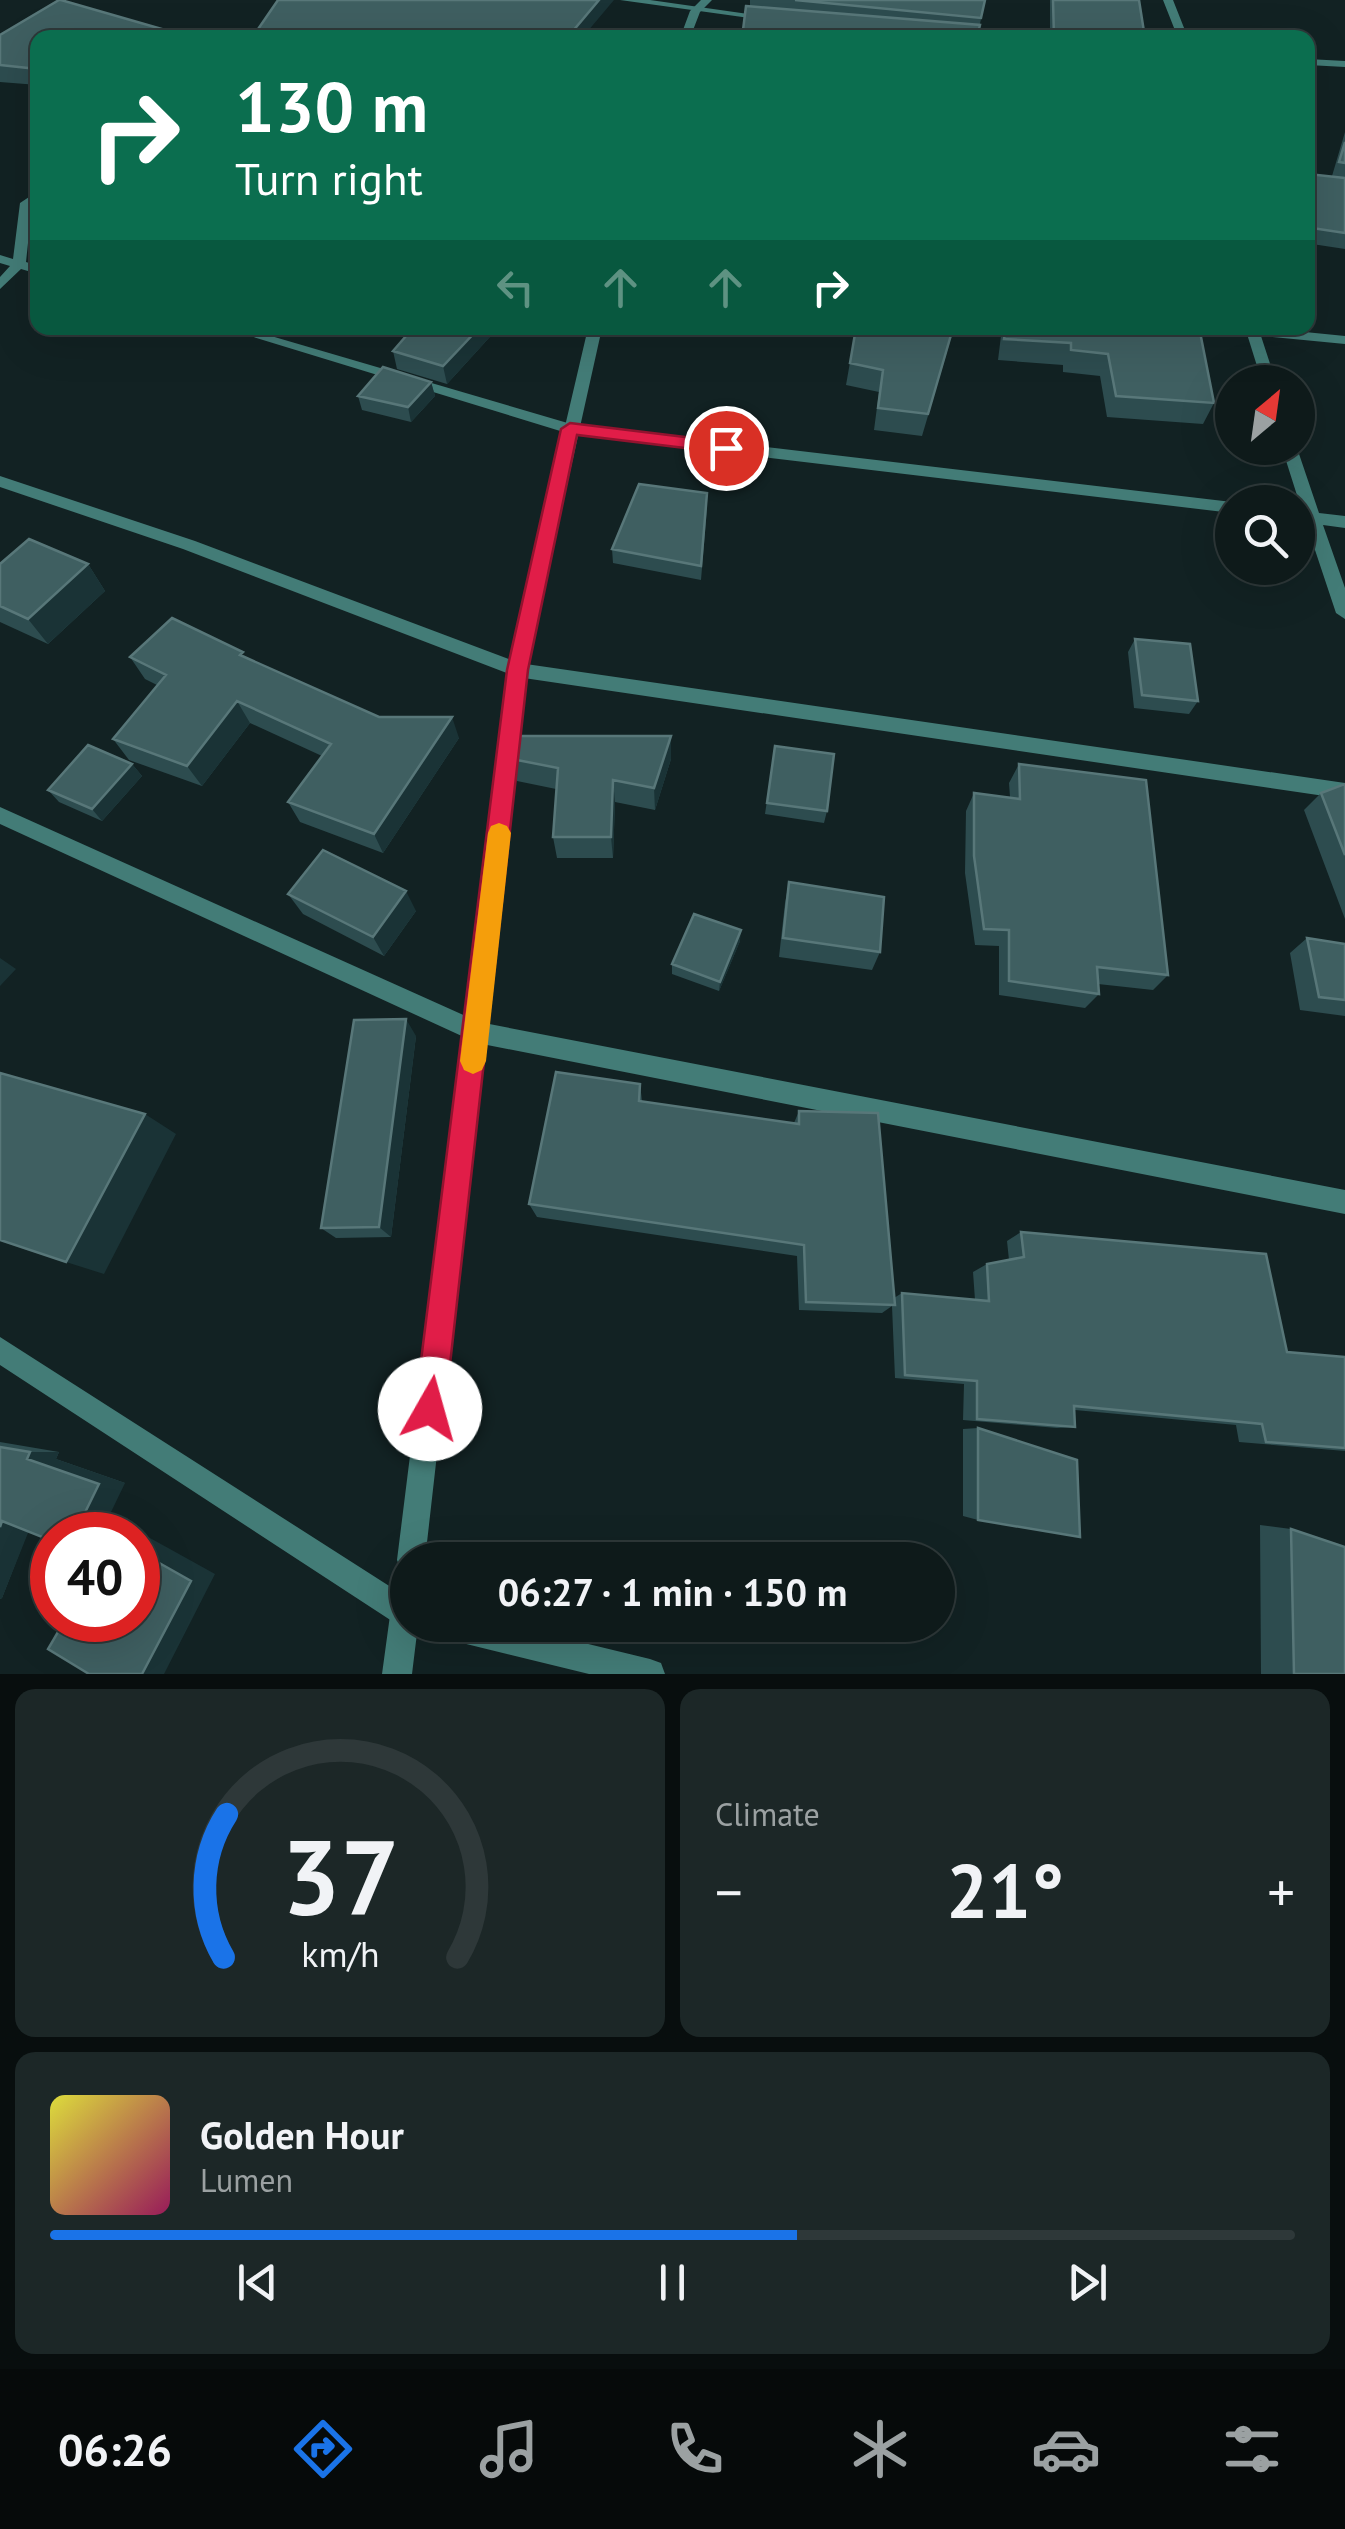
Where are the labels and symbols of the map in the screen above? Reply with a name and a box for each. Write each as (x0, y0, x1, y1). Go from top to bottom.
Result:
north arrow (1215, 365, 1315, 465)
pin (684, 406, 769, 491)
position arrow (378, 1357, 482, 1461)
speed limit sign: 40 (30, 1512, 160, 1642)

